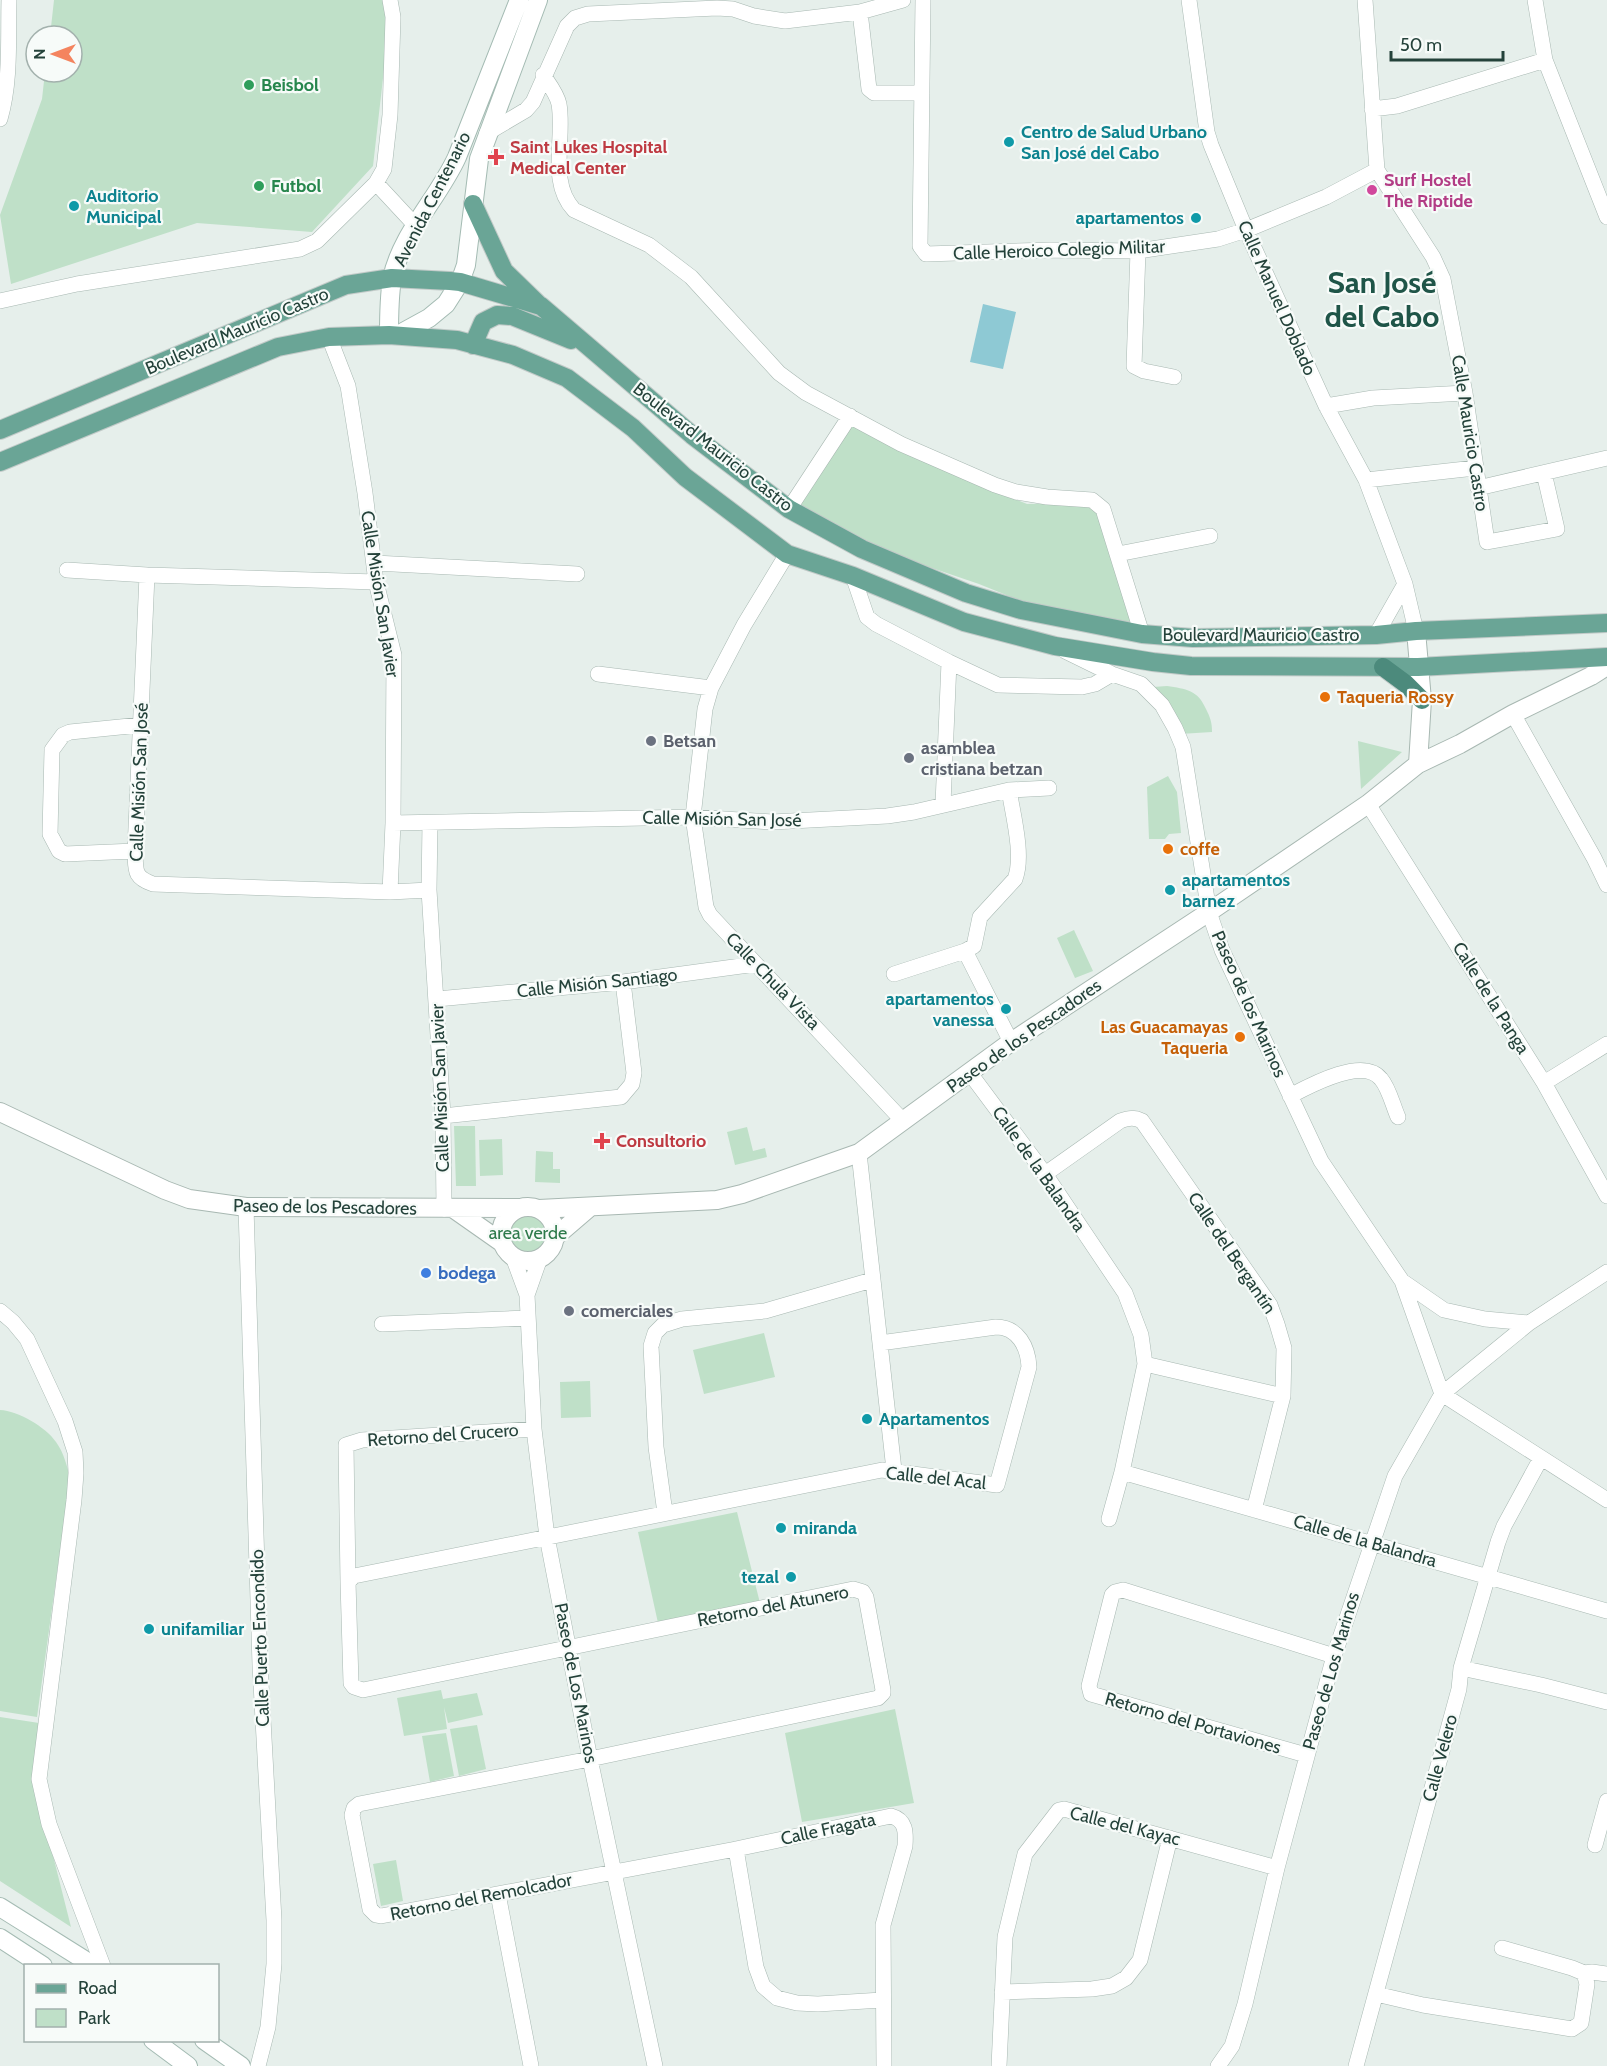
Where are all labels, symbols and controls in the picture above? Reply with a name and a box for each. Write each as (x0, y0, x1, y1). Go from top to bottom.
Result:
north arrow (24, 24, 84, 84)
scale bar (1391, 24, 1504, 62)
text: 50 m (1400, 34, 1442, 56)
text: N (30, 48, 49, 60)
place label: Beisbol (261, 74, 319, 96)
marker: Beisbol (242, 78, 256, 92)
place label: Centro de Salud Urbano San José del Cabo (1021, 121, 1207, 164)
street label: Avenida Centenario (389, 128, 475, 270)
marker: Centro de Salud Urbano San José del Cabo (1002, 135, 1016, 149)
place label: Saint Lukes Hospital Medical Center (510, 136, 667, 179)
marker: Saint Lukes Hospital Medical Center (487, 148, 505, 166)
place label: Surf Hostel The Riptide (1384, 169, 1473, 212)
place label: Futbol (271, 175, 322, 197)
marker: Futbol (252, 179, 266, 193)
marker: Surf Hostel The Riptide (1365, 183, 1379, 197)
place label: Auditorio Municipal (86, 185, 162, 228)
marker: Auditorio Municipal (67, 199, 81, 213)
place label: apartamentos (1076, 207, 1184, 229)
marker: apartamentos (1189, 211, 1203, 225)
street label: Calle Manuel Doblado (1233, 217, 1321, 379)
street label: Calle Heroico Colegio Militar (953, 235, 1166, 265)
district label: San José del Cabo (1325, 264, 1439, 335)
street label: Boulevard Mauricio Castro (142, 282, 332, 380)
street label: Calle Mauricio Castro (1447, 353, 1493, 513)
street label: Boulevard Mauricio Castro (629, 378, 797, 516)
street label: Calle Misión San Javier (356, 509, 404, 679)
street label: Boulevard Mauricio Castro (1163, 624, 1360, 646)
place label: Taqueria Rossy (1337, 686, 1454, 708)
marker: Taqueria Rossy (1318, 690, 1332, 704)
street label: Calle Misión San José (125, 702, 153, 862)
place label: Betsan (663, 730, 716, 752)
marker: Betsan (644, 734, 658, 748)
place label: asamblea cristiana betzan (921, 737, 1043, 780)
marker: asamblea cristiana betzan (902, 751, 916, 765)
street label: Calle Misión San José (642, 807, 802, 831)
place label: coffe (1180, 838, 1220, 860)
marker: coffe (1161, 842, 1175, 856)
place label: apartamentos barnez (1182, 869, 1291, 912)
marker: apartamentos barnez (1163, 883, 1177, 897)
street label: Paseo de los Marinos (1207, 927, 1291, 1081)
street label: Calle Chula Vista (721, 928, 825, 1034)
street label: Calle de la Panga (1448, 938, 1534, 1058)
street label: Calle Misión Santiago (516, 964, 679, 1002)
street label: Paseo de los Pescadores (942, 974, 1106, 1098)
place label: apartamentos vanessa (886, 988, 994, 1031)
marker: apartamentos vanessa (999, 1002, 1013, 1016)
street label: Calle Misión San Javier (426, 1003, 454, 1173)
place label: Las Guacamayas Taqueria (1100, 1016, 1228, 1059)
marker: Las Guacamayas Taqueria (1233, 1030, 1247, 1044)
street label: Calle de la Balandra (988, 1102, 1091, 1236)
place label: Consultorio (616, 1130, 706, 1152)
marker: Consultorio (593, 1132, 611, 1150)
street label: Calle del Bergantín (1183, 1188, 1281, 1318)
street label: Paseo de los Pescadores (233, 1194, 417, 1220)
park label: area verde (489, 1222, 567, 1244)
place label: bodega (438, 1262, 496, 1284)
marker: bodega (419, 1266, 433, 1280)
place label: comerciales (581, 1300, 673, 1322)
marker: comerciales (562, 1304, 576, 1318)
place label: Apartamentos (879, 1408, 990, 1430)
marker: Apartamentos (860, 1412, 874, 1426)
street label: Retorno del Crucero (367, 1419, 519, 1451)
street label: Calle del Acal (885, 1462, 988, 1494)
street label: Calle de la Balandra (1291, 1510, 1440, 1572)
place label: miranda (793, 1517, 857, 1539)
marker: miranda (774, 1521, 788, 1535)
street label: Calle Puerto Encondido (246, 1549, 274, 1727)
place label: tezal (741, 1566, 779, 1588)
marker: tezal (784, 1570, 798, 1584)
street label: Retorno del Atunero (696, 1581, 851, 1631)
street label: Paseo de Los Marinos (1298, 1590, 1364, 1752)
street label: Paseo de Los Marinos (550, 1601, 602, 1765)
place label: unifamiliar (161, 1618, 244, 1640)
marker: unifamiliar (142, 1622, 156, 1636)
street label: Retorno del Portaviones (1102, 1687, 1284, 1759)
street label: Calle Velero (1418, 1712, 1462, 1804)
street label: Calle del Kayac (1067, 1802, 1183, 1850)
street label: Calle Fragata (779, 1808, 878, 1850)
street label: Retorno del Remolcador (388, 1869, 574, 1925)
legend (24, 1964, 219, 2042)
text: Road (78, 1977, 117, 1999)
text: Park (78, 2007, 111, 2029)

